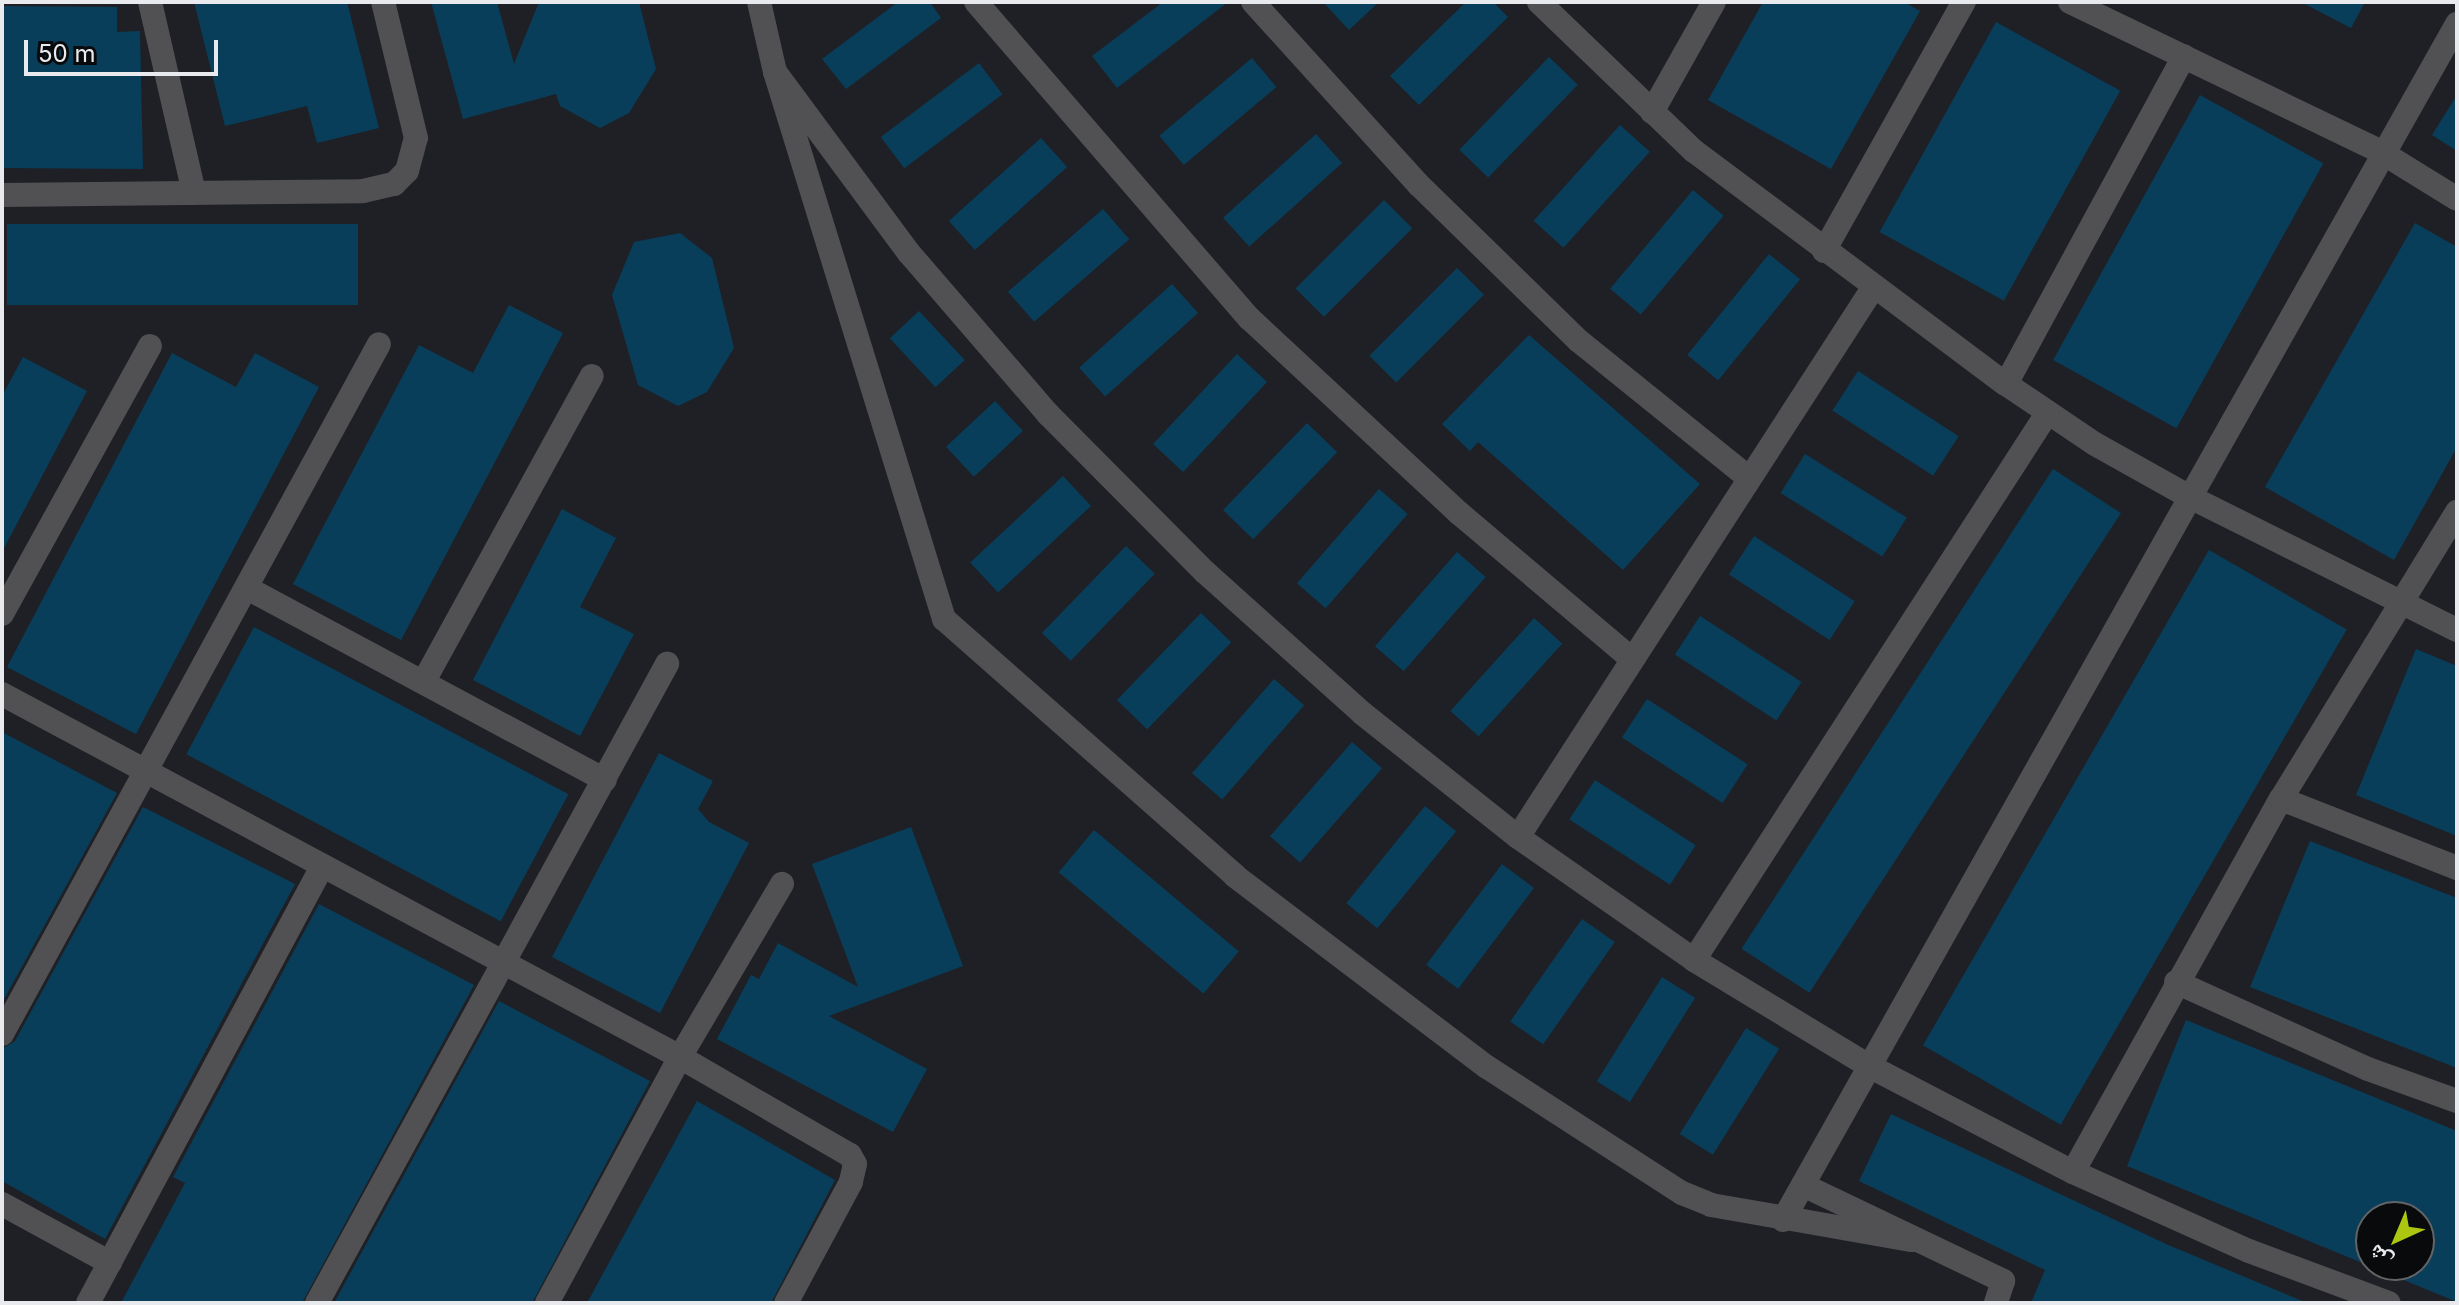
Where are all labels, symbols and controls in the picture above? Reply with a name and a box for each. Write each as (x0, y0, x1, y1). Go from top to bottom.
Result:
scale bar (28, 24, 222, 74)
text: 50 m (38, 39, 96, 68)
north arrow (2355, 1201, 2435, 1281)
text: ش (2362, 1239, 2397, 1274)

